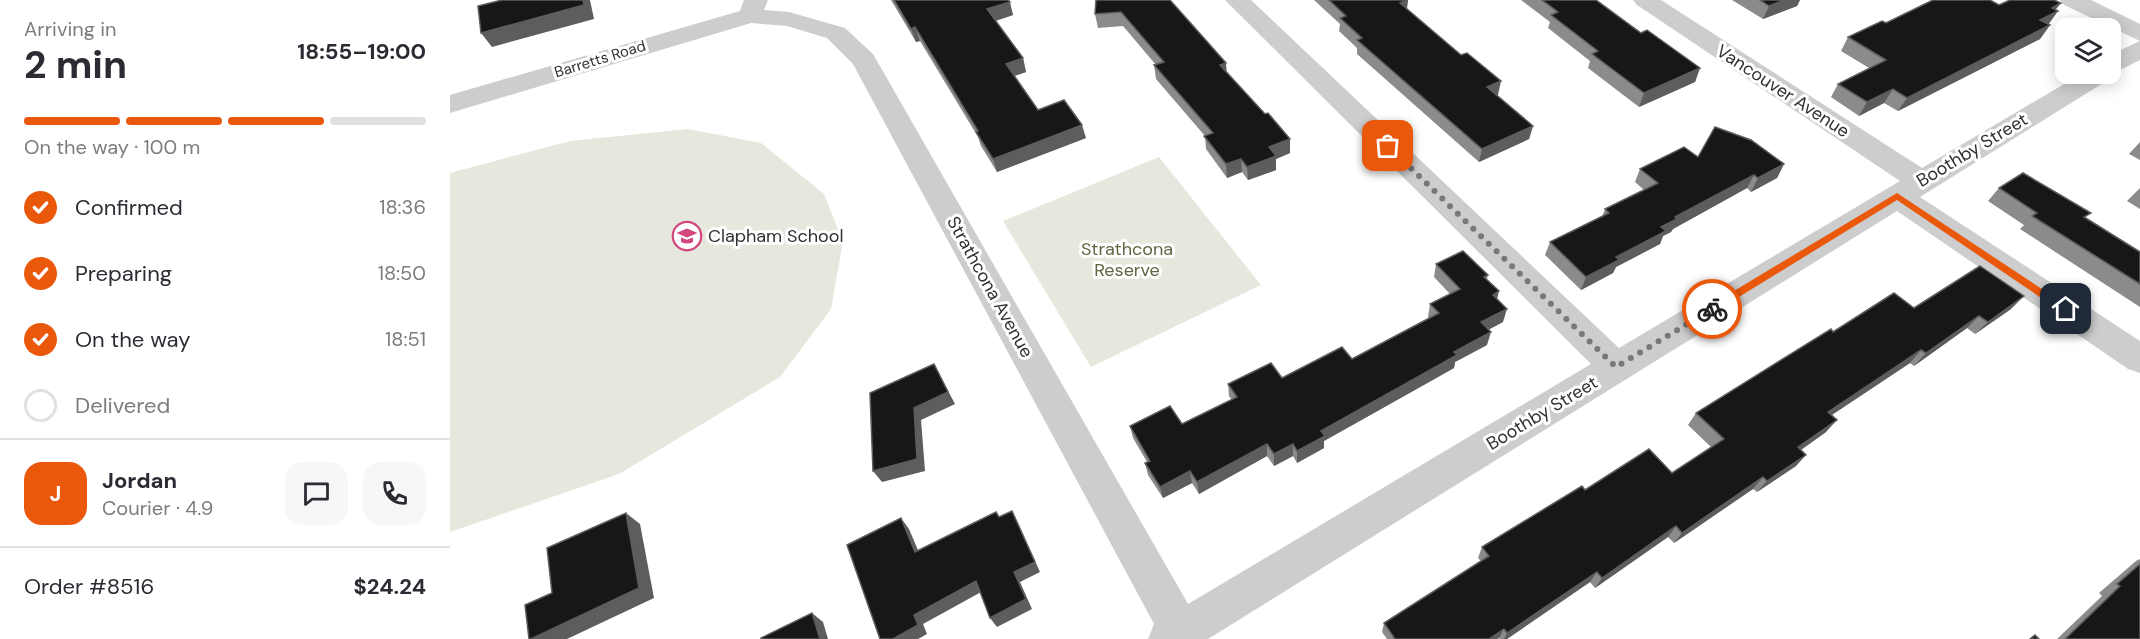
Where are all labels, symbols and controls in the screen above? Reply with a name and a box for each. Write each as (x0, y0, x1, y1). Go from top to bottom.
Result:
text: Arriving in (24, 16, 116, 42)
map controls (2055, 18, 2121, 84)
button: layers (2055, 18, 2121, 84)
street label: Barretts Road (552, 36, 648, 82)
text: 18:55–19:00 (297, 37, 426, 66)
text: 2 min (24, 39, 127, 90)
street label: Vancouver Avenue (1712, 39, 1854, 143)
street label: Boothby Street (1912, 107, 2032, 193)
pin (1362, 120, 1413, 171)
icon: bag (1371, 129, 1404, 162)
text: On the way · 100 m (24, 134, 200, 160)
icon: check (24, 191, 57, 224)
text: Confirmed (75, 193, 183, 222)
text: 18:36 (379, 194, 426, 220)
street label: Strathcona Avenue (941, 212, 1039, 362)
school or university icon: Clapham School (671, 220, 703, 252)
place label: Clapham School (708, 224, 843, 248)
park label: Strathcona Reserve (1081, 237, 1173, 282)
icon: check (24, 257, 57, 290)
text: Preparing (75, 259, 172, 288)
text: 18:50 (378, 260, 426, 286)
courier (1682, 279, 1742, 339)
pin (2040, 283, 2091, 334)
icon: home (2049, 292, 2082, 325)
icon: bike (1696, 293, 1729, 326)
icon: check (24, 323, 57, 356)
text: On the way (75, 325, 190, 354)
text: 18:51 (385, 326, 426, 352)
street label: Boothby Street (1482, 370, 1602, 456)
text: Delivered (75, 391, 170, 420)
button: chat (285, 462, 348, 525)
button: phone (363, 462, 426, 525)
text: Jordan (102, 466, 177, 495)
text: J (50, 479, 61, 508)
text: Courier · 4.9 (102, 495, 213, 521)
text: Order #8516 (24, 572, 154, 601)
text: $24.24 (353, 572, 426, 601)

